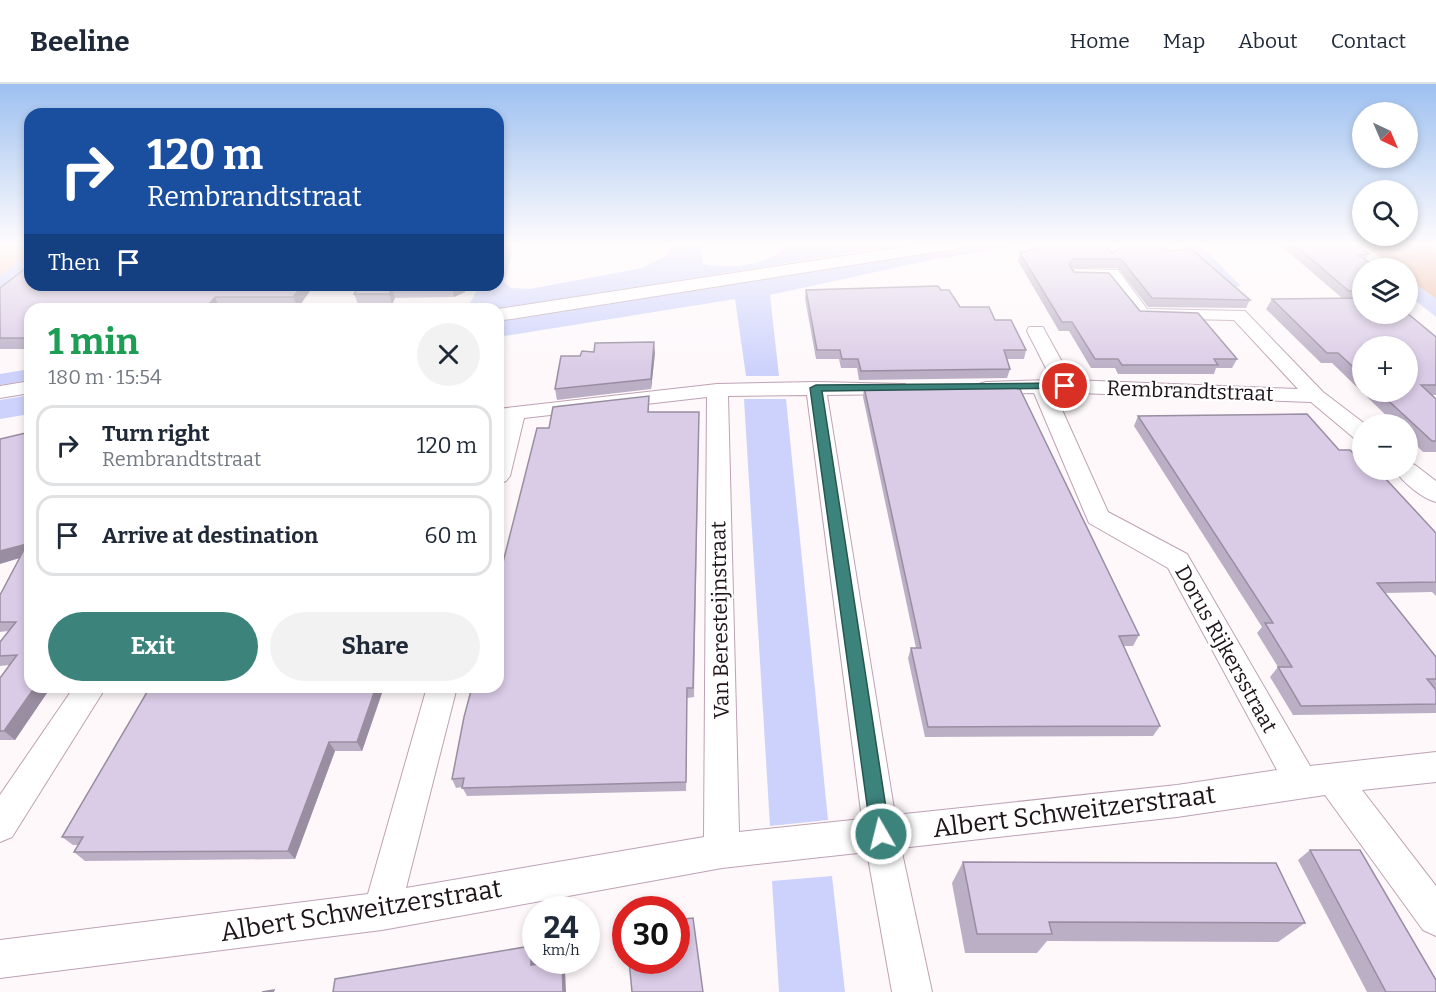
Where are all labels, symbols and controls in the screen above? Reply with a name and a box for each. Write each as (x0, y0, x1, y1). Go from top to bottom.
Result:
text: Beeline (30, 25, 130, 58)
text: Home (1070, 28, 1130, 54)
text: Map (1163, 28, 1205, 54)
text: About (1238, 28, 1298, 54)
text: Contact (1331, 28, 1406, 54)
north arrow (1352, 102, 1418, 168)
map controls (1352, 102, 1418, 480)
text: 120 m (147, 130, 263, 180)
icon: right (48, 132, 126, 210)
button: search (1352, 180, 1418, 246)
text: Rembrandtstraat (147, 181, 362, 213)
icon: arrive (112, 246, 145, 279)
text: Then (48, 249, 100, 276)
button: layers (1352, 258, 1418, 324)
text: 1 min (48, 320, 139, 364)
button: close (417, 323, 480, 386)
button: + (1352, 336, 1418, 402)
pin (1039, 360, 1090, 411)
text: 180 m · 15:54 (48, 365, 162, 389)
icon: arrive (1048, 369, 1081, 402)
street label: Rembrandtstraat (1106, 375, 1274, 407)
button: − (1352, 414, 1418, 480)
text: Turn right (102, 420, 210, 447)
icon: right (51, 429, 84, 462)
text: 120 m (417, 432, 477, 459)
text: Rembrandtstraat (102, 447, 261, 471)
icon: arrive (51, 519, 84, 552)
street label: Van Beresteijnstraat (705, 520, 735, 719)
text: Arrive at destination (102, 522, 318, 549)
text: 60 m (425, 522, 477, 549)
street label: Dorus Rijkersstraat (1169, 561, 1283, 738)
button: Exit (48, 612, 258, 681)
button: Share (270, 612, 480, 681)
street label: Albert Schweitzerstraat (931, 779, 1218, 844)
position arrow (849, 802, 913, 866)
street label: Albert Schweitzerstraat (218, 873, 505, 948)
speed limit sign: 30 (612, 896, 690, 974)
text: 24 (543, 910, 579, 946)
text: km/h (542, 941, 580, 959)

